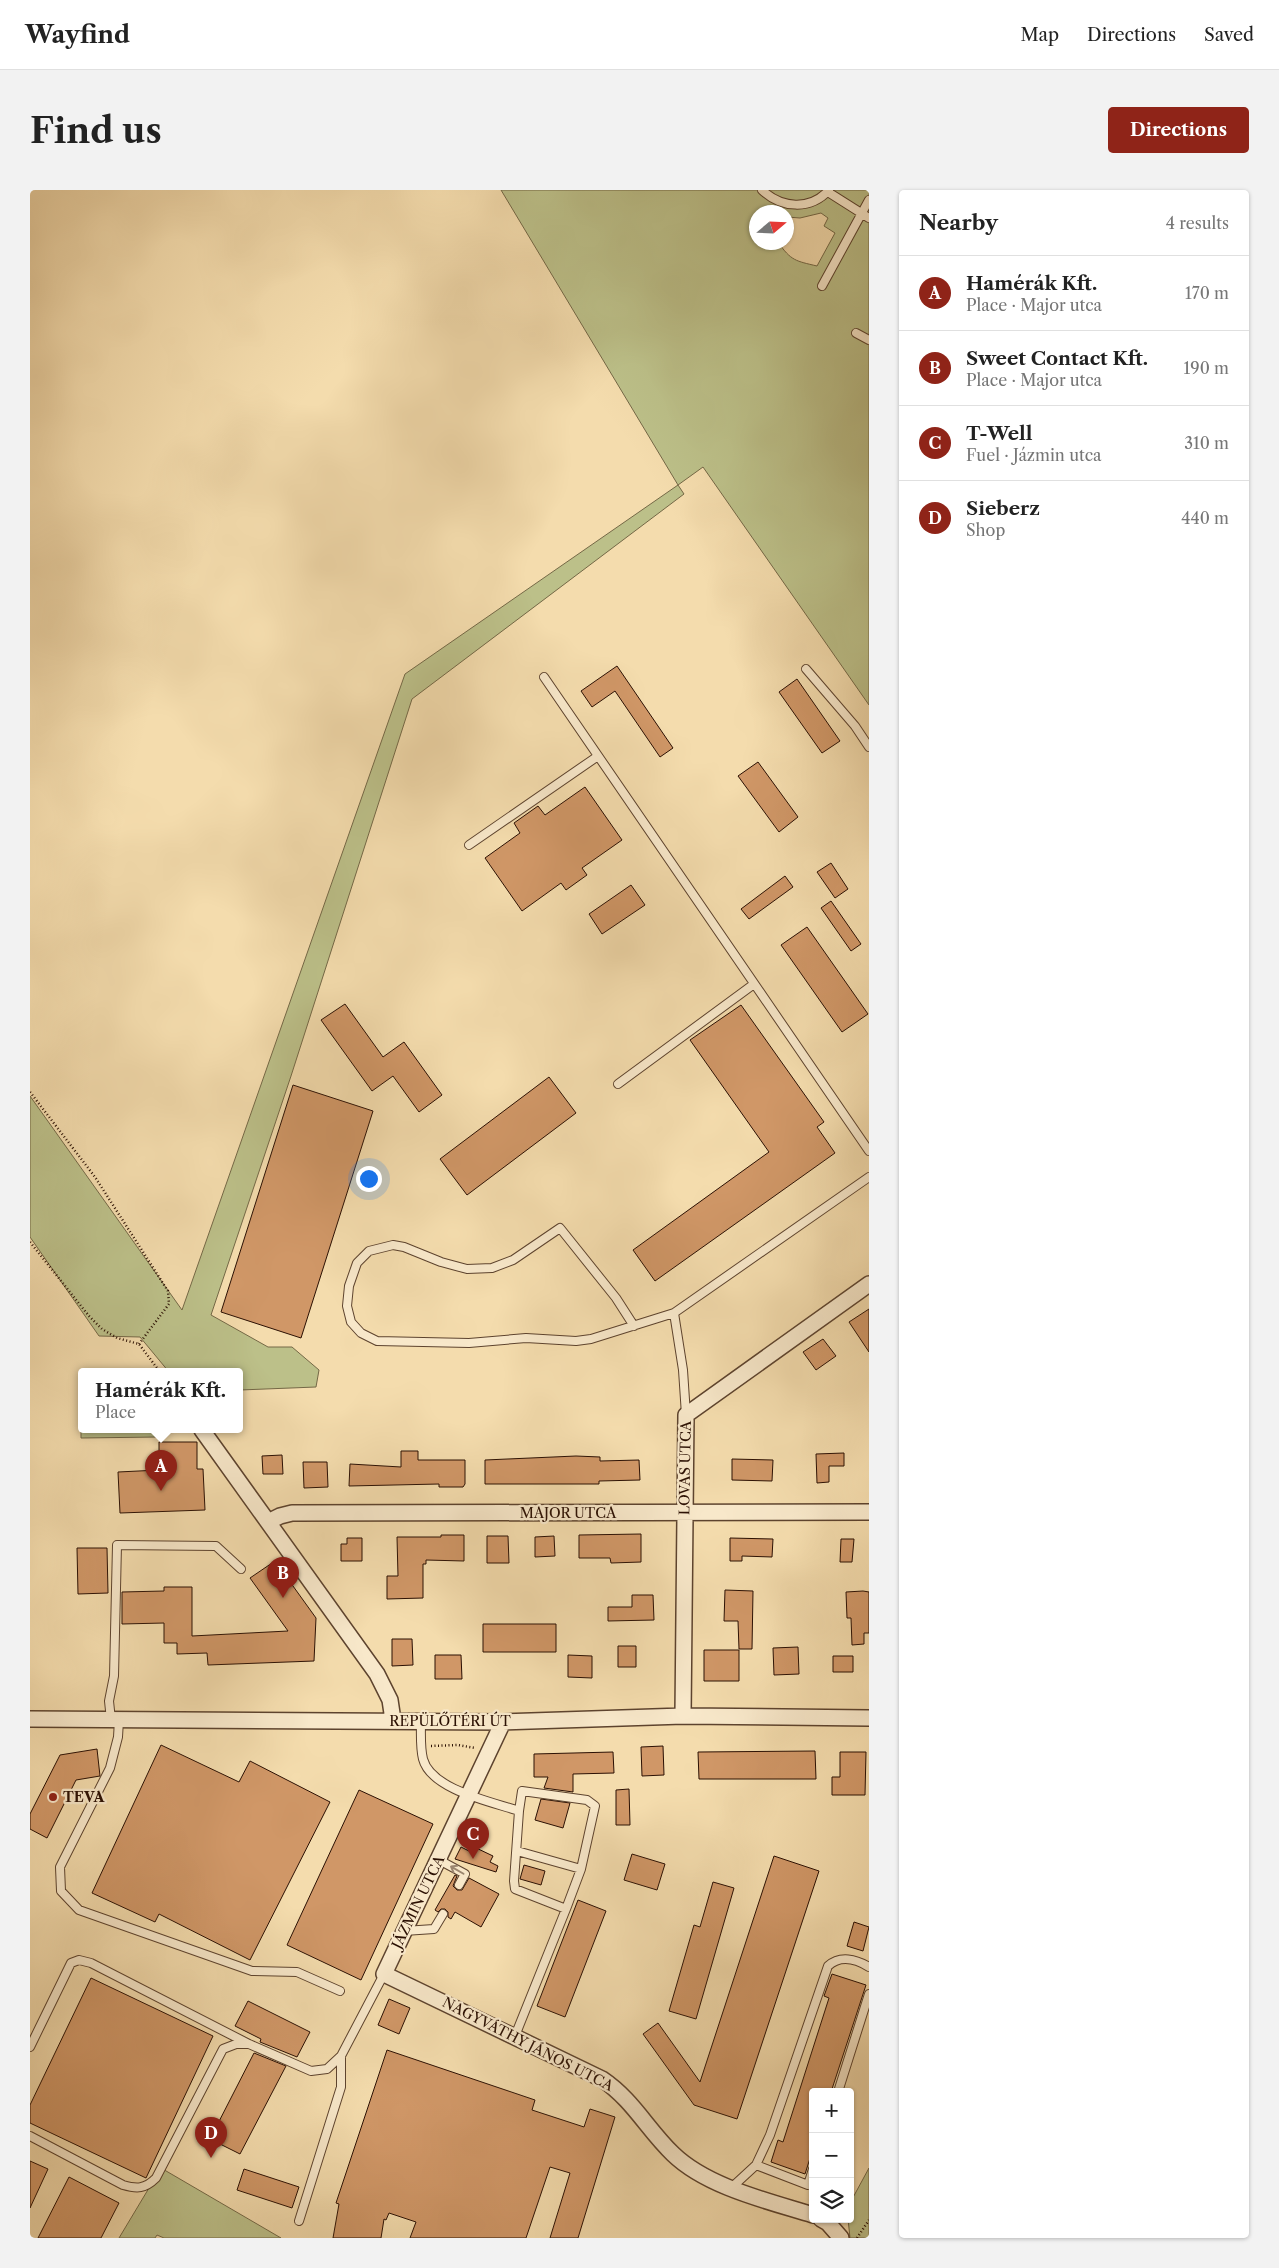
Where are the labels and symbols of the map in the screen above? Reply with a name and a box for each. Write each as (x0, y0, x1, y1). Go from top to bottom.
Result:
north arrow (749, 205, 794, 250)
your location (356, 1166, 382, 1192)
street label: LOVAS UTCA (675, 1420, 695, 1515)
pin: A (145, 1450, 177, 1491)
street label: MAJOR UTCA (520, 1504, 617, 1522)
pin: B (267, 1557, 299, 1598)
street label: REPÜLŐTÉRI ÚT (389, 1711, 511, 1730)
place label: TEVA (63, 1788, 106, 1806)
marker: TEVA (47, 1791, 59, 1803)
pin: C (457, 1818, 489, 1859)
street label: JÁZMIN UTCA (387, 1852, 449, 1954)
one-way arrow (450, 1865, 465, 1875)
street label: NAGYVÁTHY JÁNOS UTCA (439, 1993, 617, 2095)
pin: D (195, 2117, 227, 2158)

